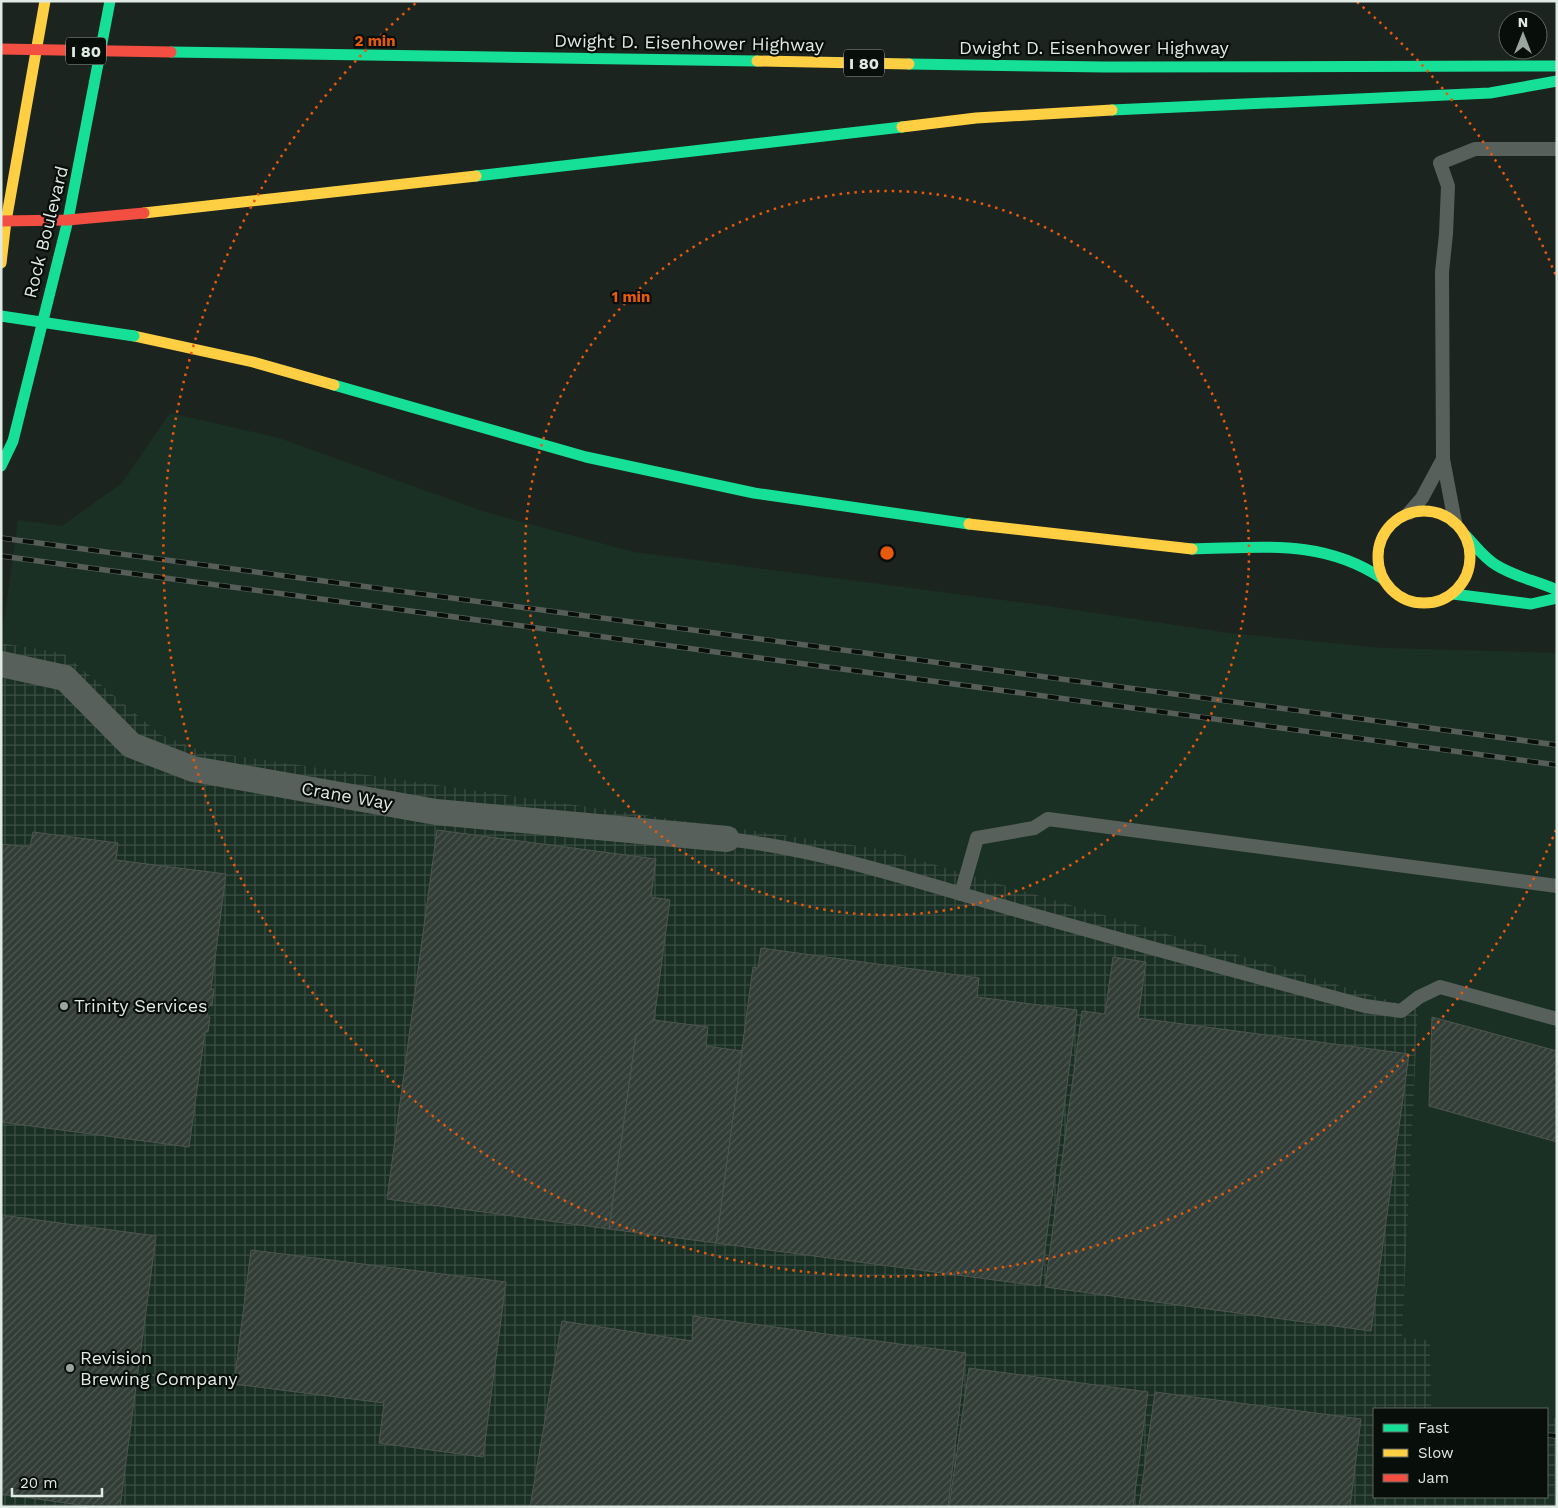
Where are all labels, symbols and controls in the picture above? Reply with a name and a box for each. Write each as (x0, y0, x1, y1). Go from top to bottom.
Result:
north arrow (1498, 10, 1548, 60)
text: N (1518, 14, 1528, 30)
street label: Dwight D. Eisenhower Highway (554, 30, 825, 55)
text: 2 min (354, 32, 396, 50)
road number: I 80 (66, 37, 106, 64)
street label: Dwight D. Eisenhower Highway (959, 37, 1230, 58)
road number: I 80 (844, 49, 884, 76)
street label: Rock Boulevard (19, 164, 72, 300)
text: 1 min (612, 288, 650, 306)
centre of rings (878, 544, 896, 562)
street label: Crane Way (300, 777, 395, 814)
place label: Trinity Services (74, 995, 208, 1016)
marker: Trinity Services (58, 1000, 70, 1012)
place label: Revision Brewing Company (80, 1347, 238, 1389)
marker: Revision Brewing Company (64, 1362, 76, 1374)
legend (1373, 1408, 1548, 1498)
text: Fast (1418, 1419, 1450, 1437)
text: Slow (1418, 1444, 1454, 1462)
scale bar (12, 1466, 102, 1498)
text: Jam (1418, 1469, 1449, 1487)
text: 20 m (20, 1474, 58, 1492)

